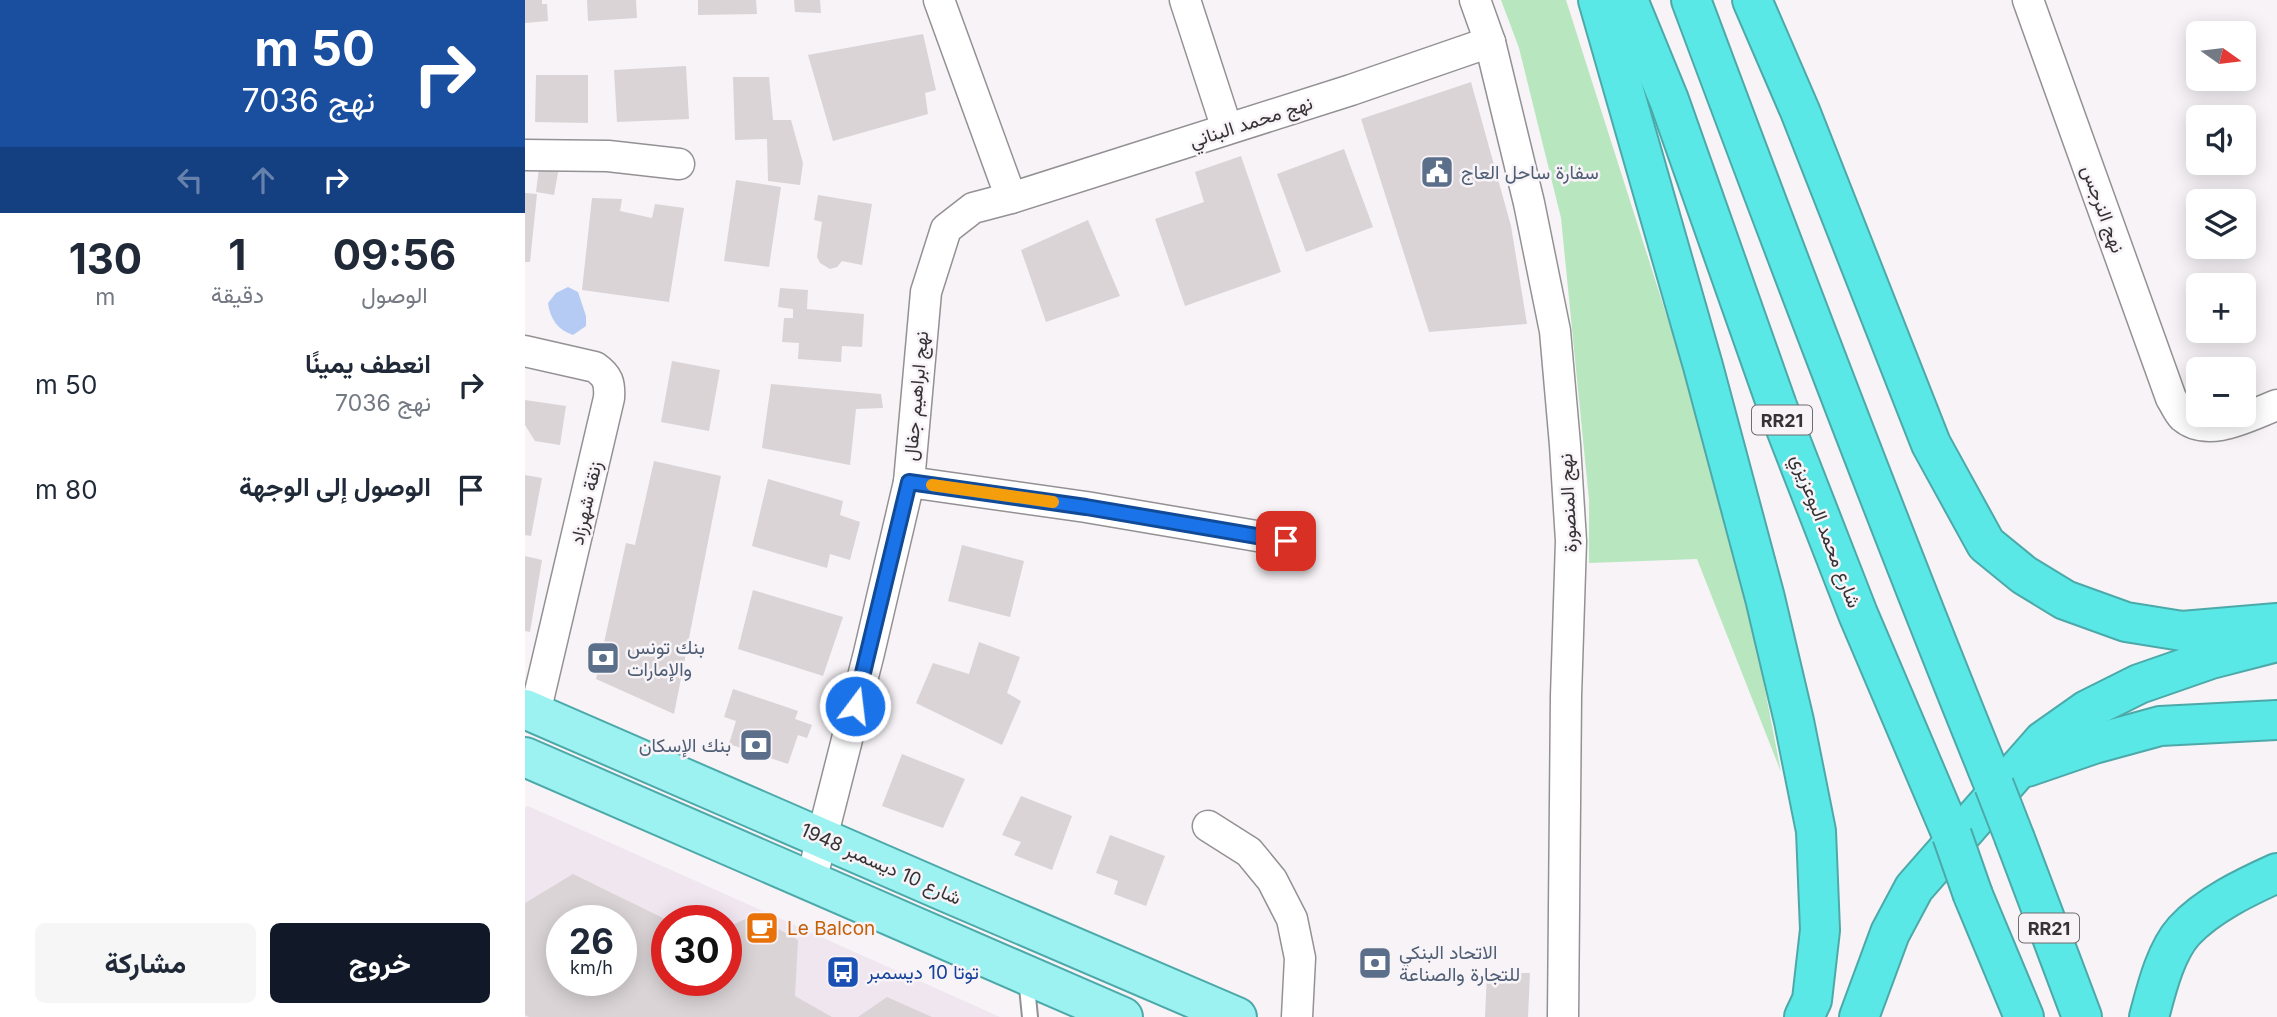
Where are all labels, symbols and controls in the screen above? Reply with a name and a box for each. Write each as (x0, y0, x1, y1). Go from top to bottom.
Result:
text: 50 m (254, 19, 375, 78)
north arrow (2186, 21, 2256, 91)
map controls (2186, 21, 2256, 427)
icon: right (399, 28, 490, 119)
text: نهج 7036 (242, 81, 375, 120)
street label: نهج محمد البناني (1186, 91, 1317, 157)
button: sound (2186, 105, 2256, 175)
public building icon: سفارة ساحل العاج (1418, 153, 1456, 191)
icon: left (171, 161, 209, 199)
icon: ahead (244, 161, 282, 199)
icon: right (317, 161, 355, 199)
place label: سفارة ساحل العاج (1461, 161, 1599, 185)
street label: نهج النرجس (2075, 162, 2129, 257)
button: layers (2186, 189, 2256, 259)
text: 1 (228, 229, 246, 280)
text: 09:56 (333, 229, 456, 280)
text: 130 (69, 233, 142, 284)
button: + (2186, 273, 2256, 343)
text: دقيقة (211, 281, 264, 309)
text: الوصول (361, 281, 428, 309)
text: m (95, 283, 115, 311)
street label: نهج ابراهيم جفال (899, 330, 935, 462)
text: انعطف يمينًا (305, 348, 431, 379)
button: − (2186, 357, 2256, 427)
icon: right (452, 366, 490, 404)
text: 50 m (35, 369, 97, 400)
text: نهج 7036 (335, 389, 431, 417)
road number: RR21 (1752, 406, 1812, 434)
street label: شارع محمد البوعزيزي (1782, 451, 1866, 612)
street label: نهج المنصورة (1554, 453, 1584, 553)
street label: زنقة شهرزاد (565, 459, 607, 547)
text: الوصول إلى الوجهة (239, 471, 431, 502)
icon: arrive (452, 471, 490, 509)
text: 80 m (35, 474, 98, 505)
pin (1256, 511, 1316, 571)
icon: arrive (1267, 522, 1305, 560)
place label: بنك تونس والإمارات (627, 636, 705, 682)
bank icon: بنك تونس والإمارات (584, 639, 622, 677)
position arrow (818, 669, 892, 743)
bank icon: بنك الإسكان (737, 726, 775, 764)
place label: بنك الإسكان (639, 734, 731, 758)
street label: شارع 10 ديسمبر 1948 (797, 818, 965, 911)
speed limit sign: 30 (651, 905, 742, 996)
cafe icon: Le Balcon (743, 909, 781, 947)
road number: RR21 (2019, 914, 2079, 943)
place label: Le Balcon (787, 917, 875, 940)
text: 26 (569, 920, 614, 962)
button: مشاركة (35, 923, 256, 1003)
button: خروج (270, 923, 490, 1003)
place label: الاتحاد البنكي للتجارة والصناعة (1399, 941, 1520, 986)
bank icon: الاتحاد البنكي للتجارة والصناعة (1356, 944, 1394, 982)
bus stop icon: توتا 10 ديسمبر (824, 953, 862, 991)
text: km/h (570, 957, 613, 978)
place label: توتا 10 ديسمبر (866, 961, 979, 984)

